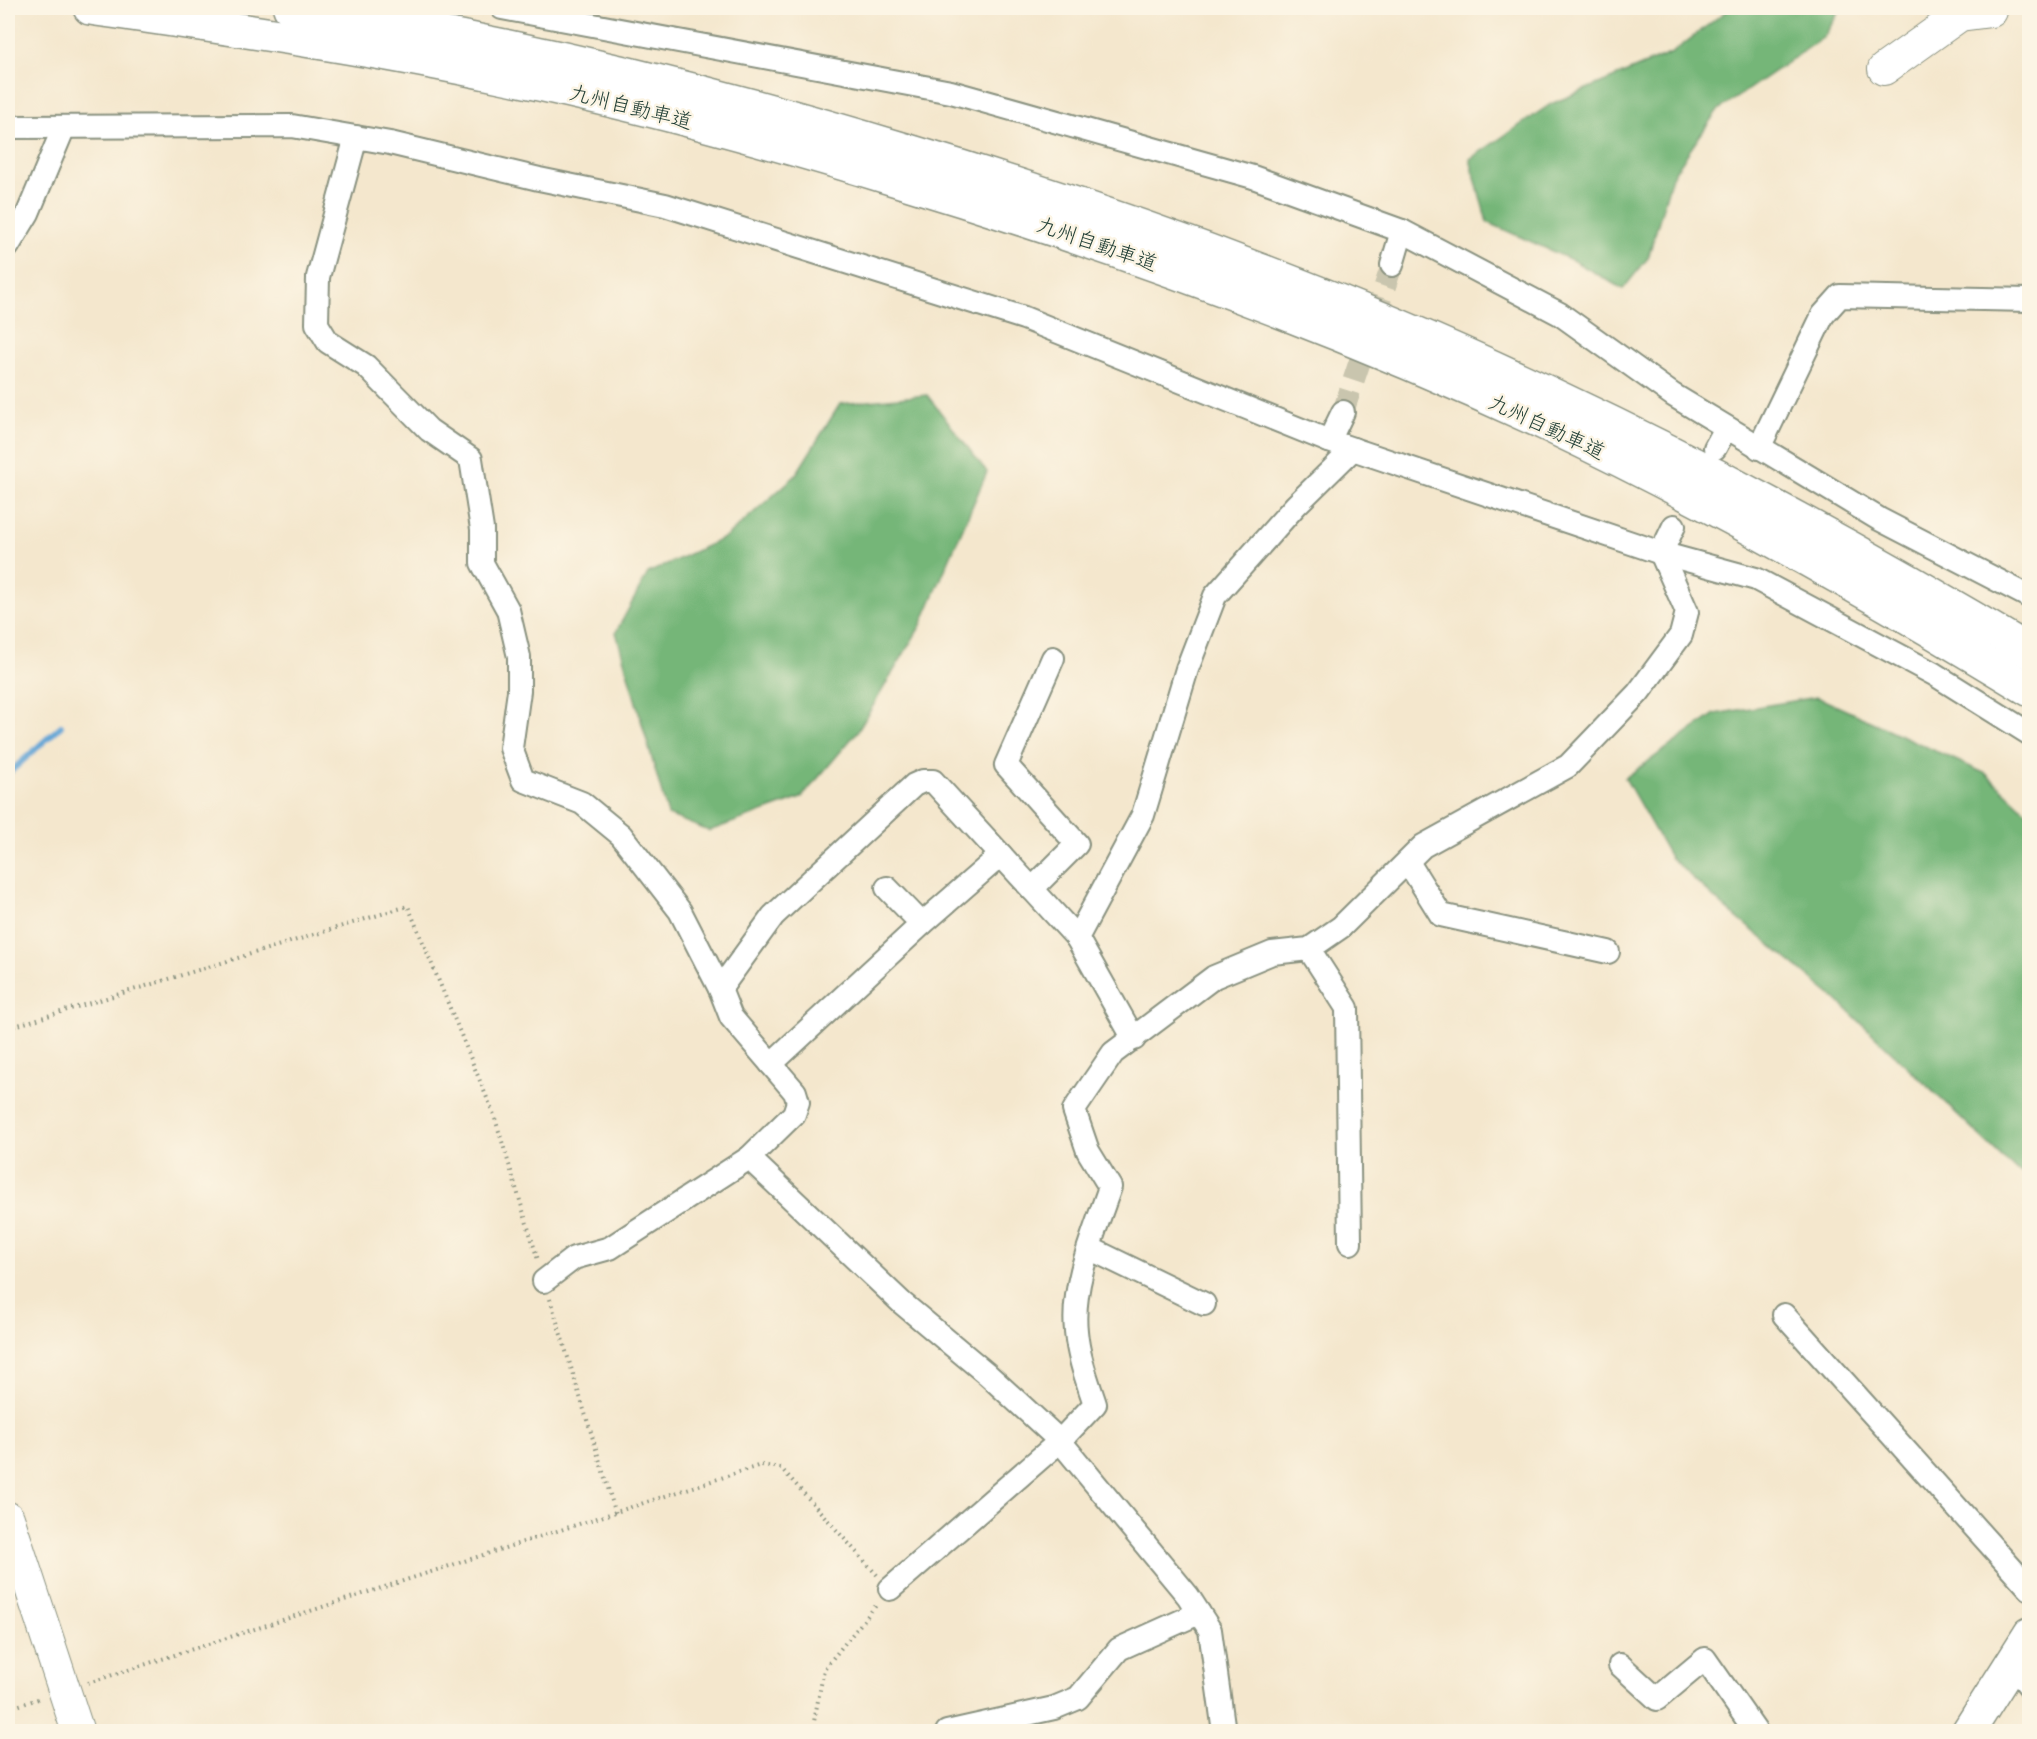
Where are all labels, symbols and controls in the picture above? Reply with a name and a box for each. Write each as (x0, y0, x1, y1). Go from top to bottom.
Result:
street label: 九州自動車道 (566, 74, 696, 136)
street label: 九州自動車道 (1033, 206, 1162, 278)
street label: 九州自動車道 (1484, 384, 1612, 466)

